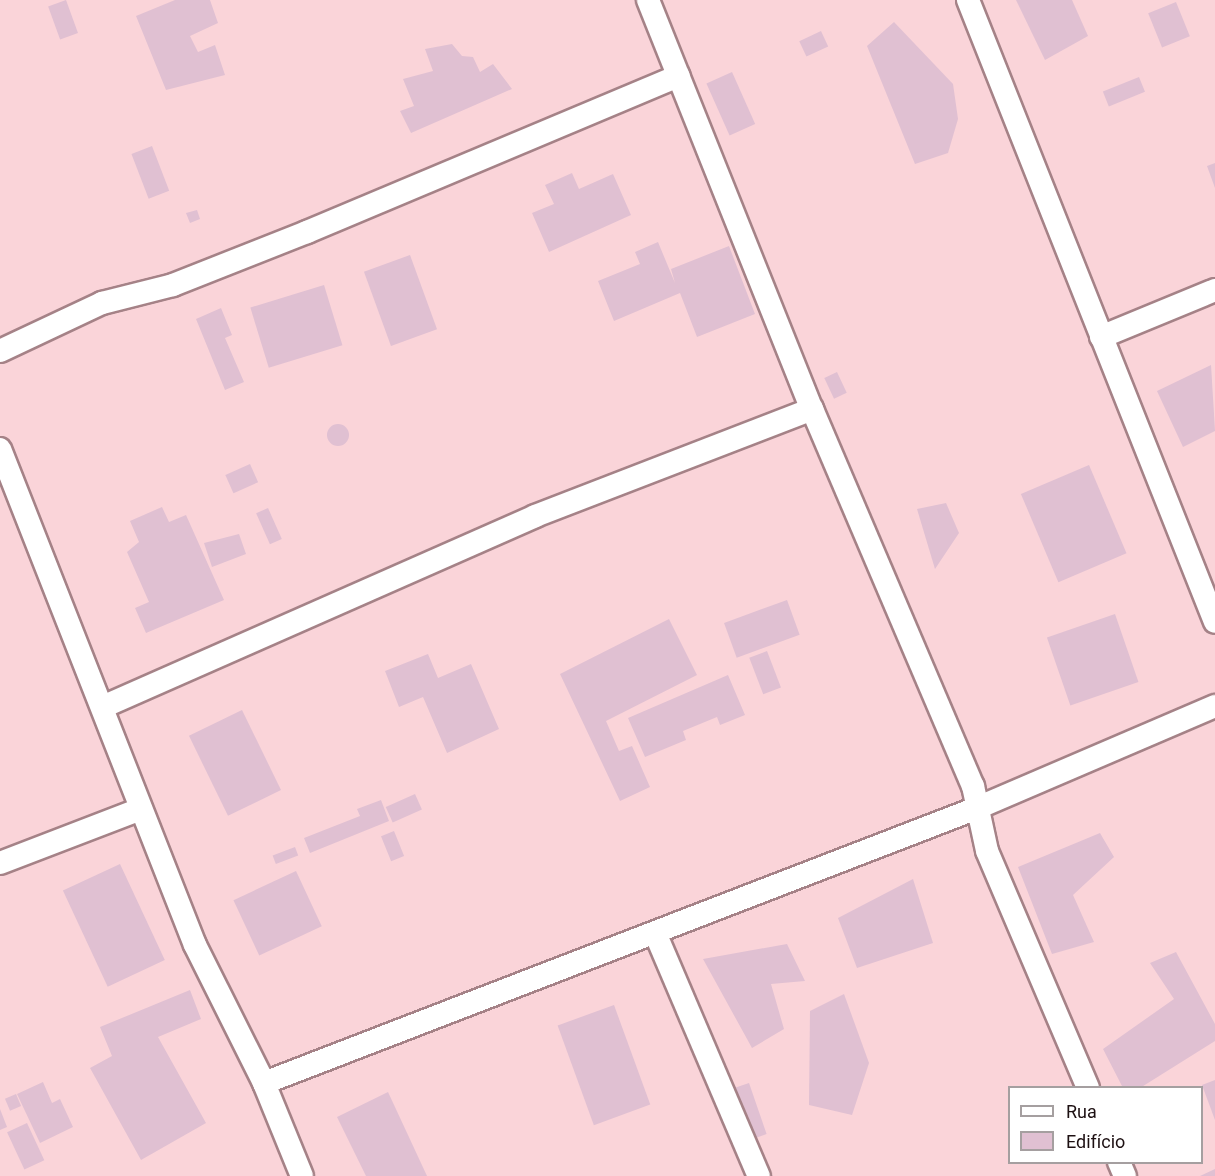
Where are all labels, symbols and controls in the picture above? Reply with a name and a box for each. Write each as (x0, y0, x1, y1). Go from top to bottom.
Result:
legend (1008, 1086, 1203, 1164)
text: Rua (1066, 1101, 1097, 1122)
text: Edifício (1066, 1131, 1125, 1152)

